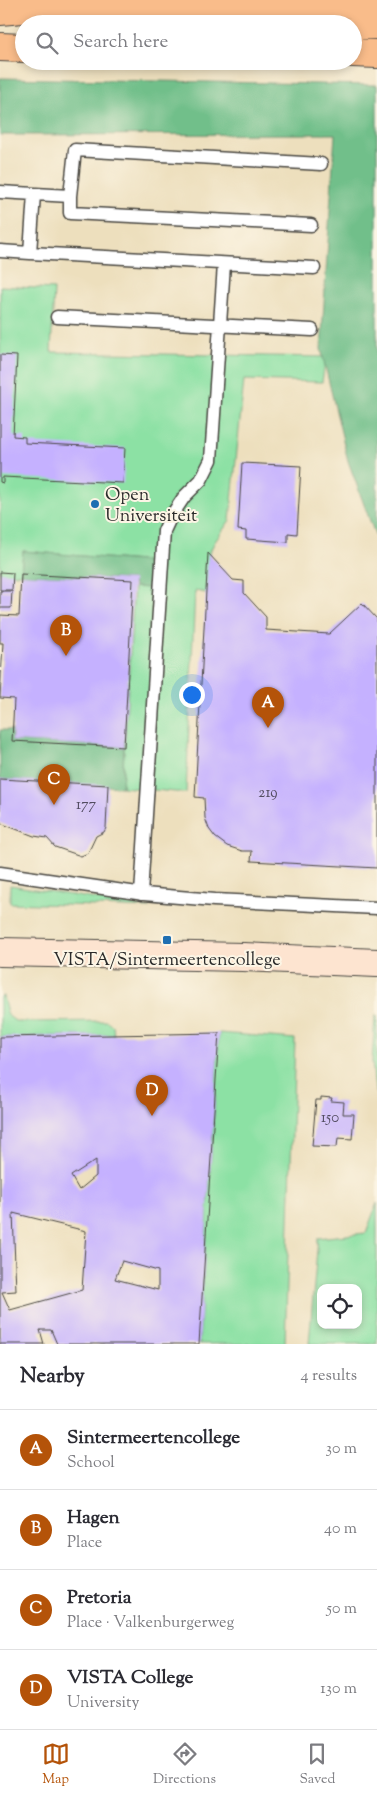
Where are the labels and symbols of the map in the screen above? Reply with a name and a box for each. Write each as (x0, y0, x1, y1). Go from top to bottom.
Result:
place label: Open Universiteit (105, 483, 197, 530)
marker: Open Universiteit (89, 498, 101, 510)
pin: B (50, 615, 82, 656)
your location (179, 682, 205, 708)
pin: A (252, 687, 284, 728)
pin: C (38, 764, 70, 805)
house number: 219 (258, 783, 278, 804)
house number: 177 (76, 795, 97, 816)
marker: VISTA/Sintermeertencollege (161, 934, 173, 946)
place label: VISTA/Sintermeertencollege (53, 948, 281, 974)
pin: D (136, 1075, 168, 1116)
house number: 150 (321, 1108, 339, 1129)

